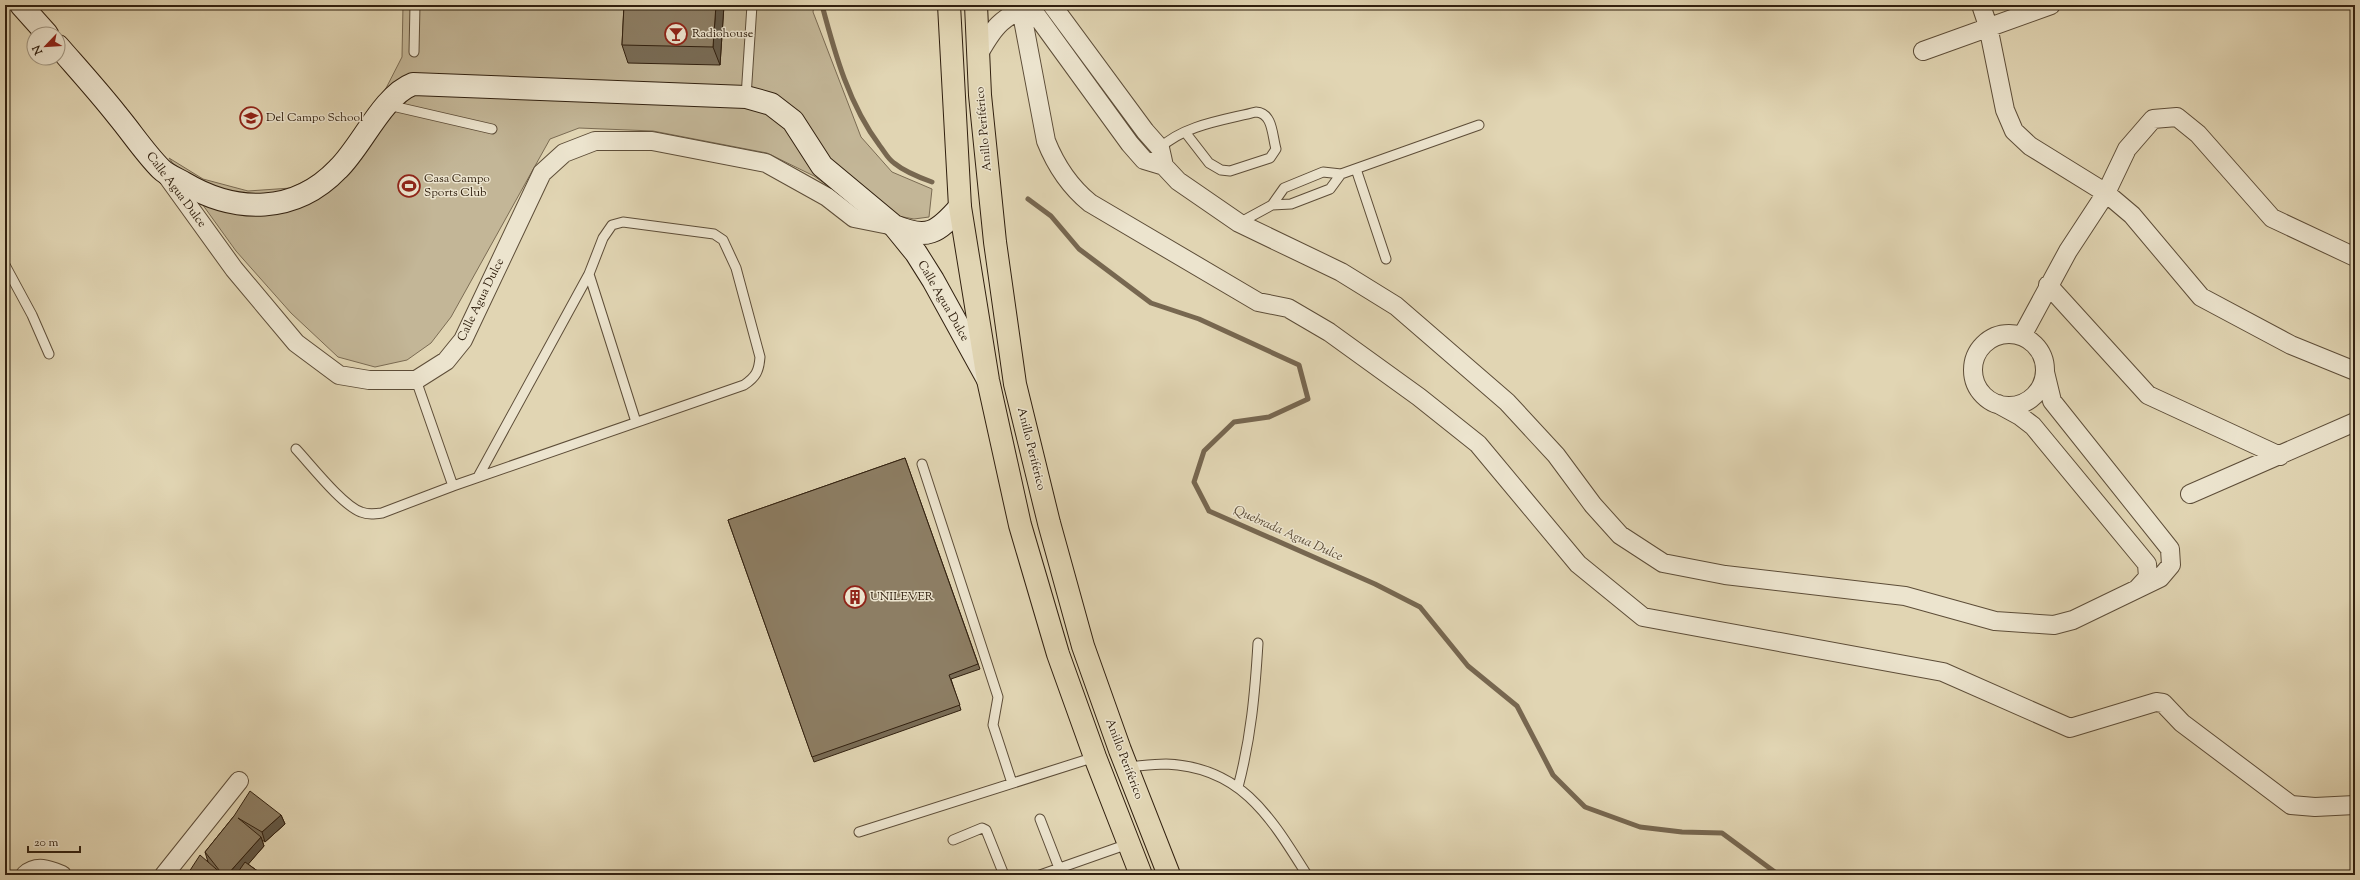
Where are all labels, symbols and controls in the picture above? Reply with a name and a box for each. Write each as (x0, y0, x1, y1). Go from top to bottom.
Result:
bar icon: Radiohouse (663, 21, 689, 47)
place label: Radiohouse (692, 25, 754, 43)
north arrow (26, 26, 66, 66)
text: N (29, 42, 47, 58)
street label: Anillo Periférico (971, 85, 997, 172)
school or university icon: Del Campo School (238, 105, 264, 131)
place label: Del Campo School (266, 109, 364, 127)
street label: Calle Agua Dulce (141, 148, 211, 232)
place label: Casa Campo Sports Club (424, 170, 490, 202)
sports icon: Casa Campo Sports Club (396, 173, 422, 199)
street label: Calle Agua Dulce (453, 255, 509, 345)
street label: Calle Agua Dulce (913, 257, 974, 345)
street label: Anillo Periférico (1012, 406, 1050, 493)
water label: Quebrada Agua Dulce (1231, 502, 1345, 566)
building icon: UNILEVER (842, 584, 868, 610)
place label: UNILEVER (870, 588, 934, 606)
street label: Anillo Periférico (1100, 716, 1148, 802)
scale bar (28, 828, 80, 854)
text: 20 m (34, 834, 59, 852)

